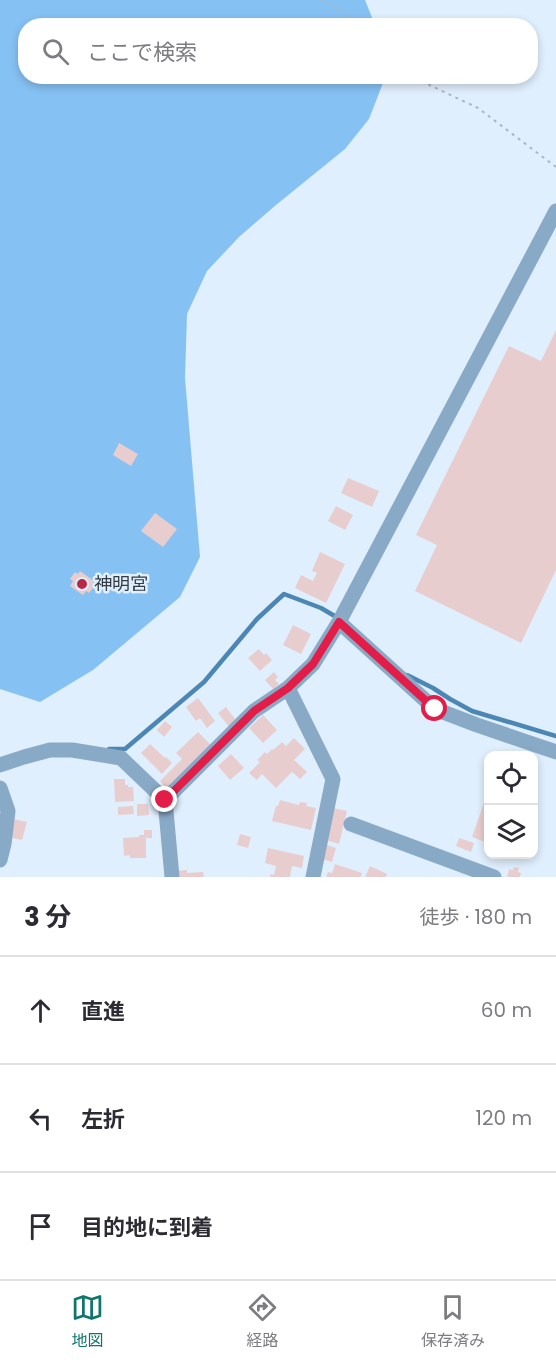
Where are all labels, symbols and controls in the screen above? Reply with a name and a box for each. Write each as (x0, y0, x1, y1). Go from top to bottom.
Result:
search box (18, 18, 538, 84)
icon: search (39, 35, 72, 68)
text: ここで検索 (87, 37, 197, 68)
place label: 神明宮 (94, 571, 148, 596)
marker: 神明宮 (75, 577, 89, 591)
route start (421, 695, 447, 721)
map controls (484, 751, 538, 859)
button: locate (484, 751, 538, 805)
route end (151, 786, 177, 812)
button: layers (484, 805, 538, 859)
text: 3 分 (24, 899, 71, 935)
text: 徒歩 · 180 m (420, 903, 532, 931)
icon: ahead (24, 994, 57, 1027)
text: 直進 (81, 996, 125, 1027)
text: 60 m (481, 996, 532, 1024)
icon: left (24, 1102, 57, 1135)
text: 左折 (81, 1104, 125, 1135)
text: 120 m (476, 1104, 532, 1132)
icon: arrive (24, 1210, 57, 1243)
text: 目的地に到着 (81, 1212, 213, 1243)
tab: 地図 (71, 1291, 104, 1353)
tab: 経路 (246, 1291, 279, 1353)
tab: 保存済み (421, 1291, 485, 1353)

